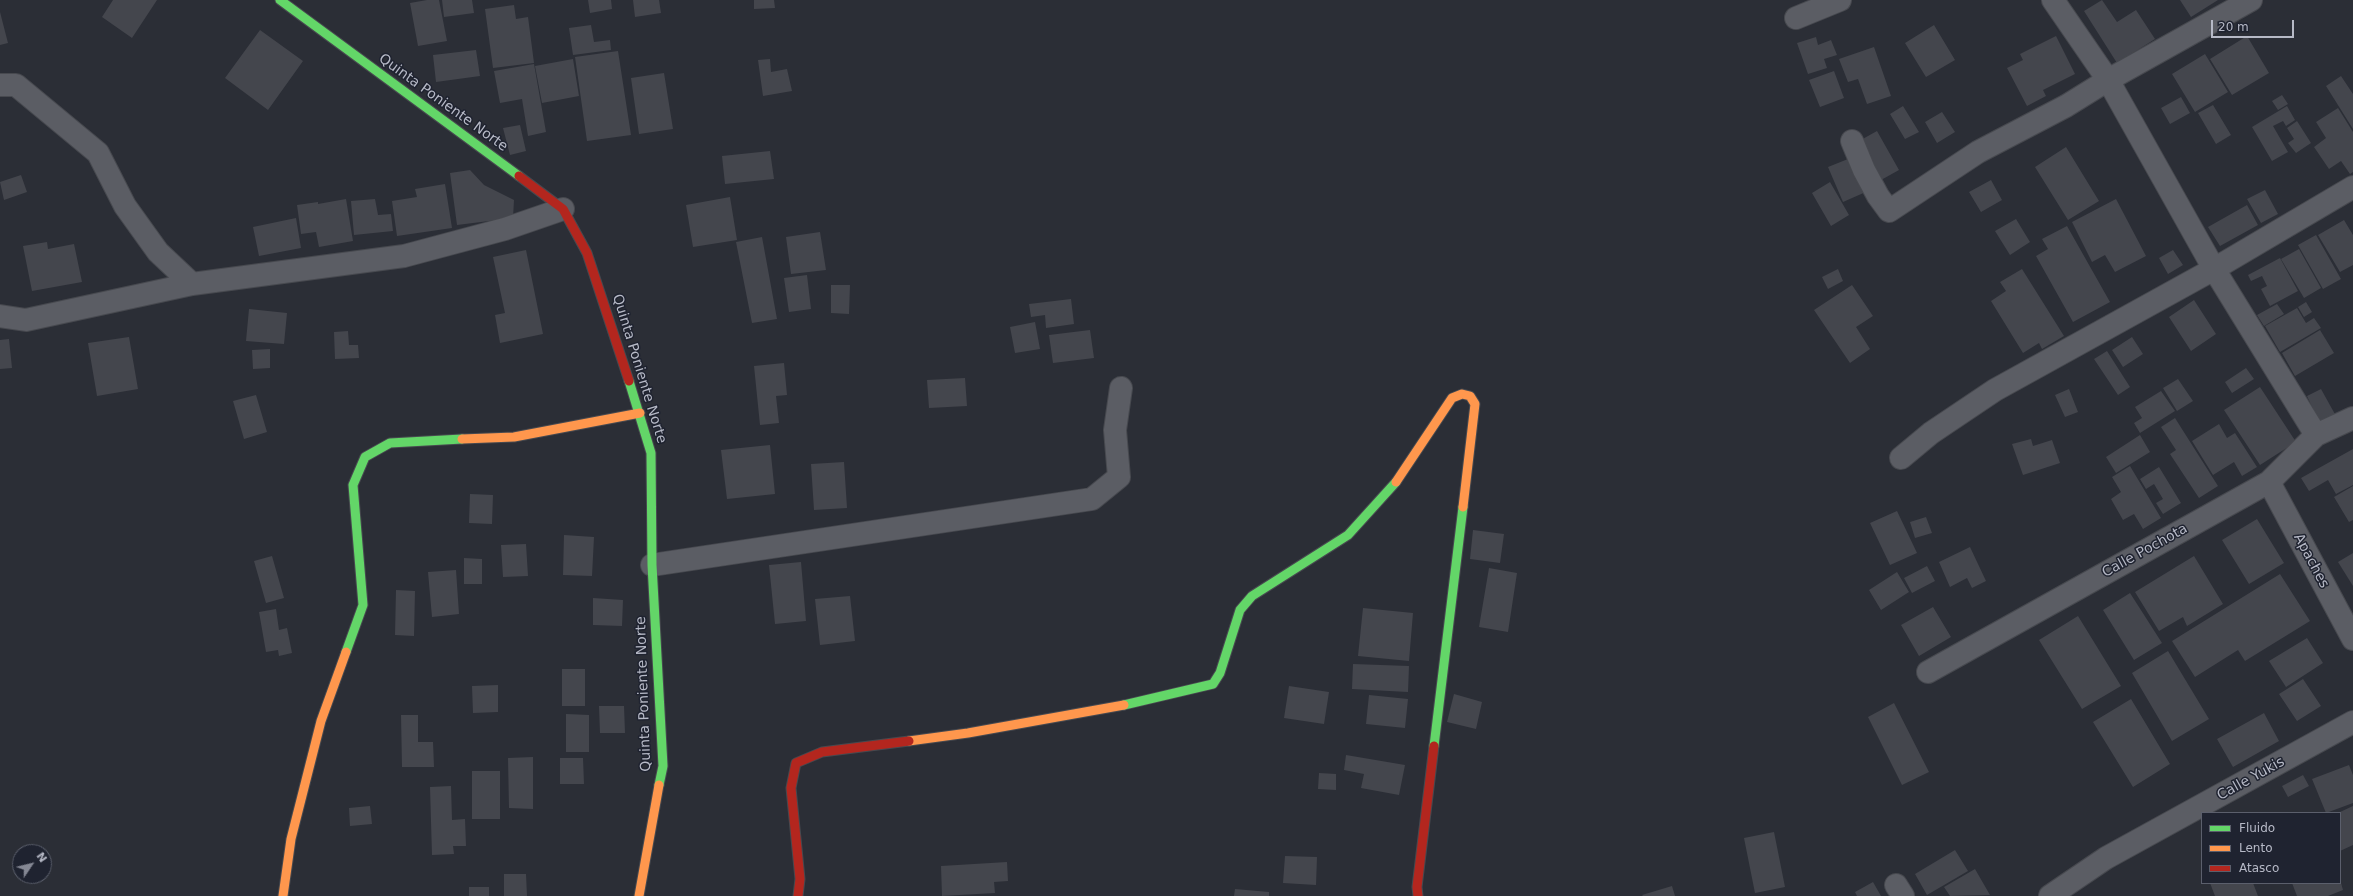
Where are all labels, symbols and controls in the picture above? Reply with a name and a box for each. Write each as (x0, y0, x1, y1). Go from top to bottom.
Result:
scale bar (2213, 12, 2296, 38)
text: 20 m (2218, 20, 2249, 34)
street label: Quinta Poniente Norte (375, 51, 511, 155)
street label: Quinta Poniente Norte (608, 292, 670, 446)
street label: Calle Pochota (2099, 521, 2191, 581)
street label: Apaches (2290, 531, 2332, 591)
street label: Quinta Poniente Norte (633, 616, 655, 772)
street label: Calle Yukis (2214, 754, 2288, 804)
legend (2201, 812, 2341, 884)
text: Fluido (2239, 821, 2275, 835)
text: Lento (2239, 841, 2273, 855)
north arrow (12, 844, 52, 884)
text: N (33, 850, 49, 865)
text: Atasco (2239, 861, 2279, 875)

